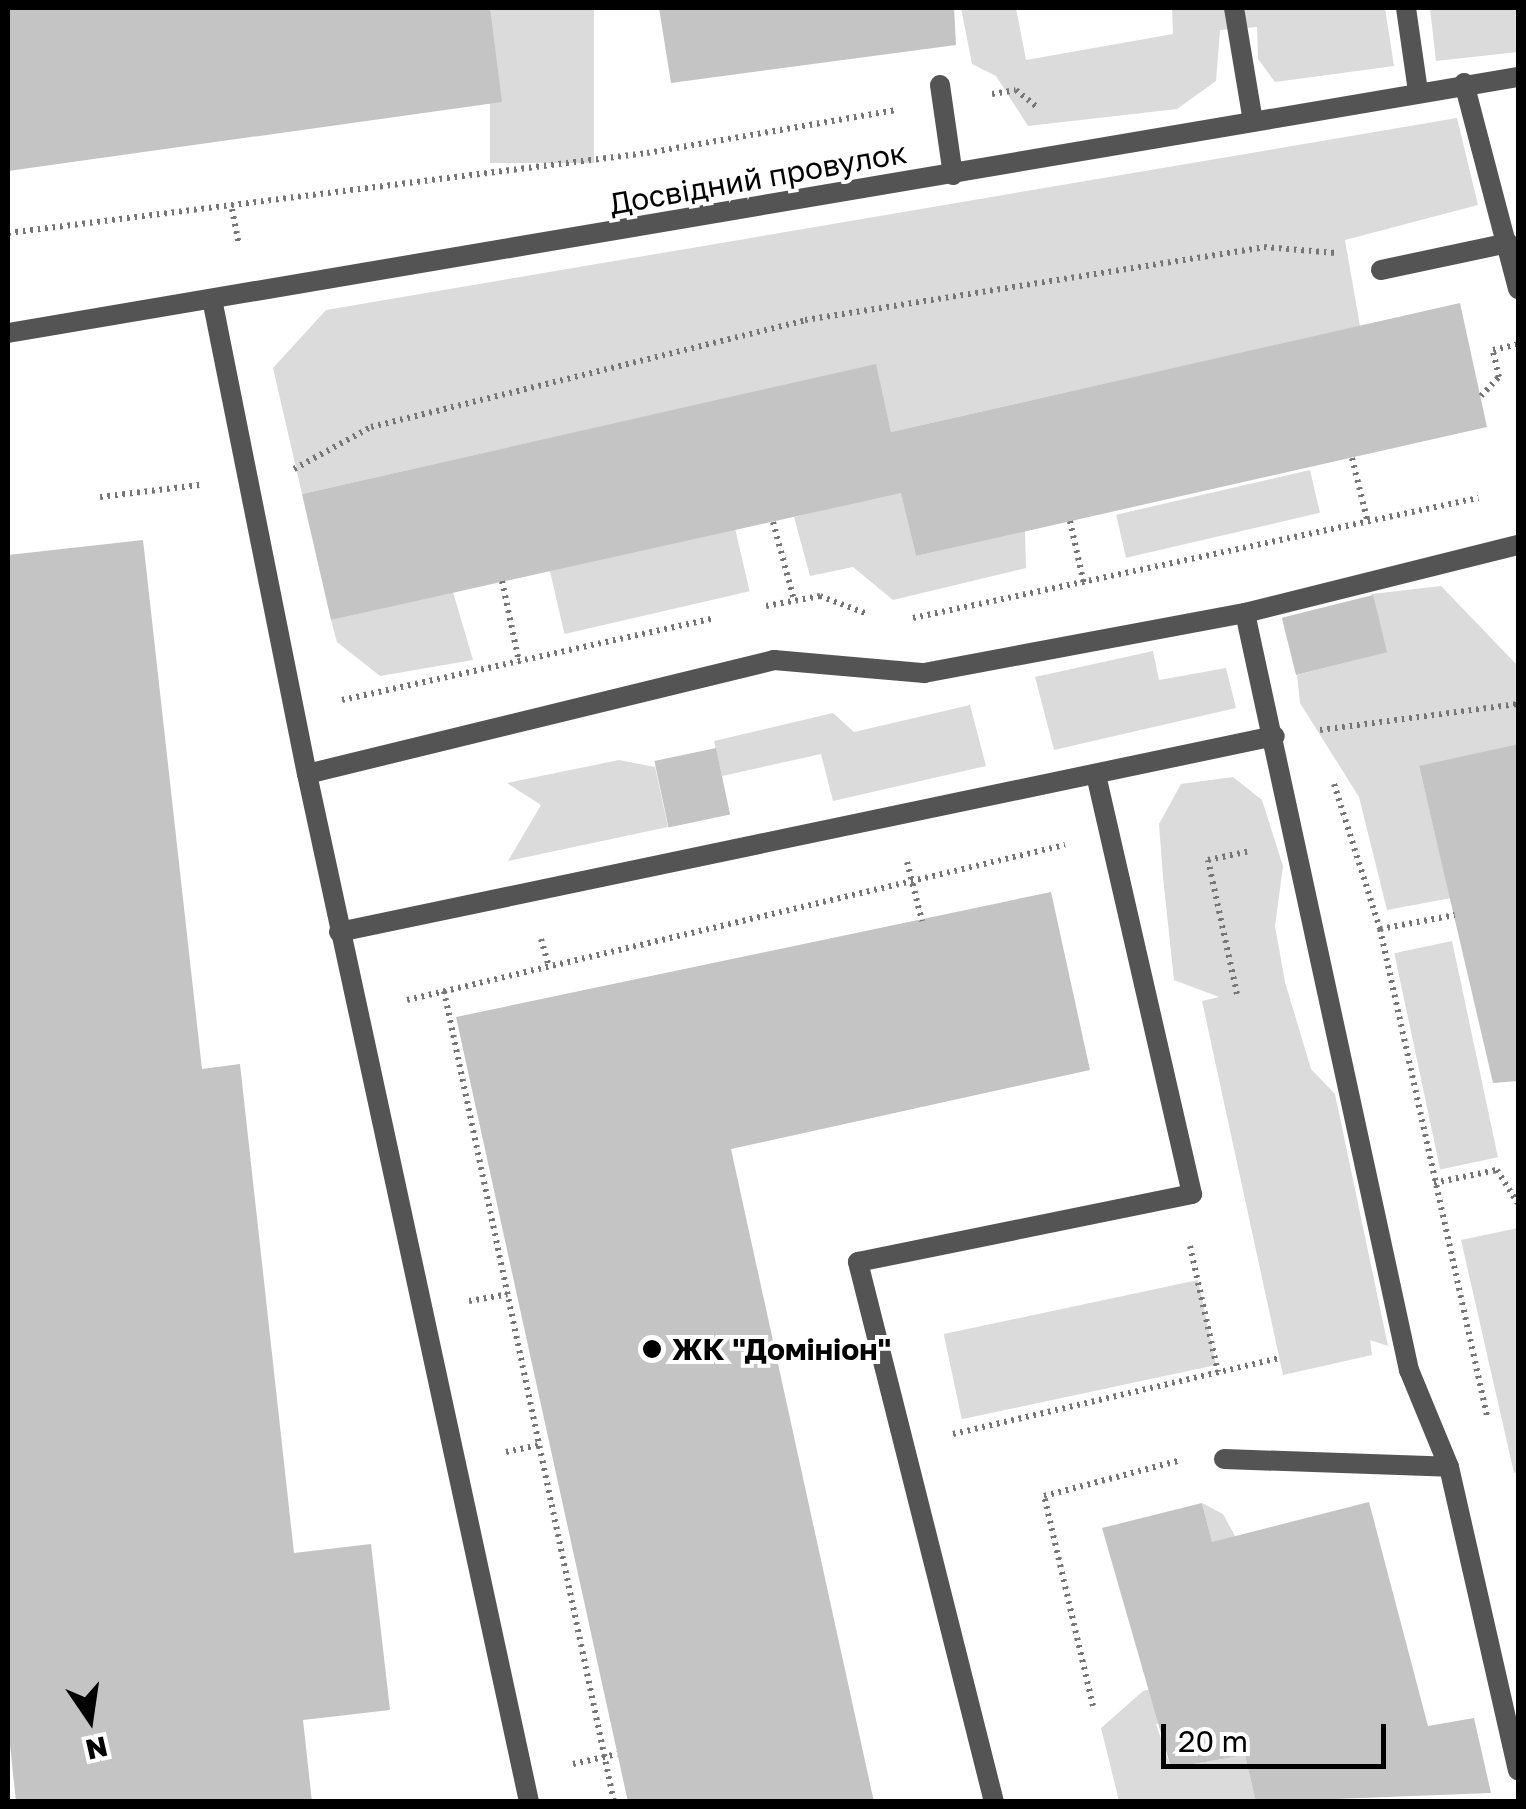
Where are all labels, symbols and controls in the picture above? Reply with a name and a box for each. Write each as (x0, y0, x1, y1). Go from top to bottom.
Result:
street label: Досвідний провулок (607, 134, 909, 222)
place label: ЖК "Домініон" (672, 1331, 891, 1367)
marker: ЖК "Домініон" (641, 1338, 663, 1360)
north arrow (40, 1669, 140, 1769)
scale bar (1166, 1704, 1391, 1766)
text: 20 m (1178, 1723, 1248, 1759)
text: N (83, 1730, 111, 1767)

